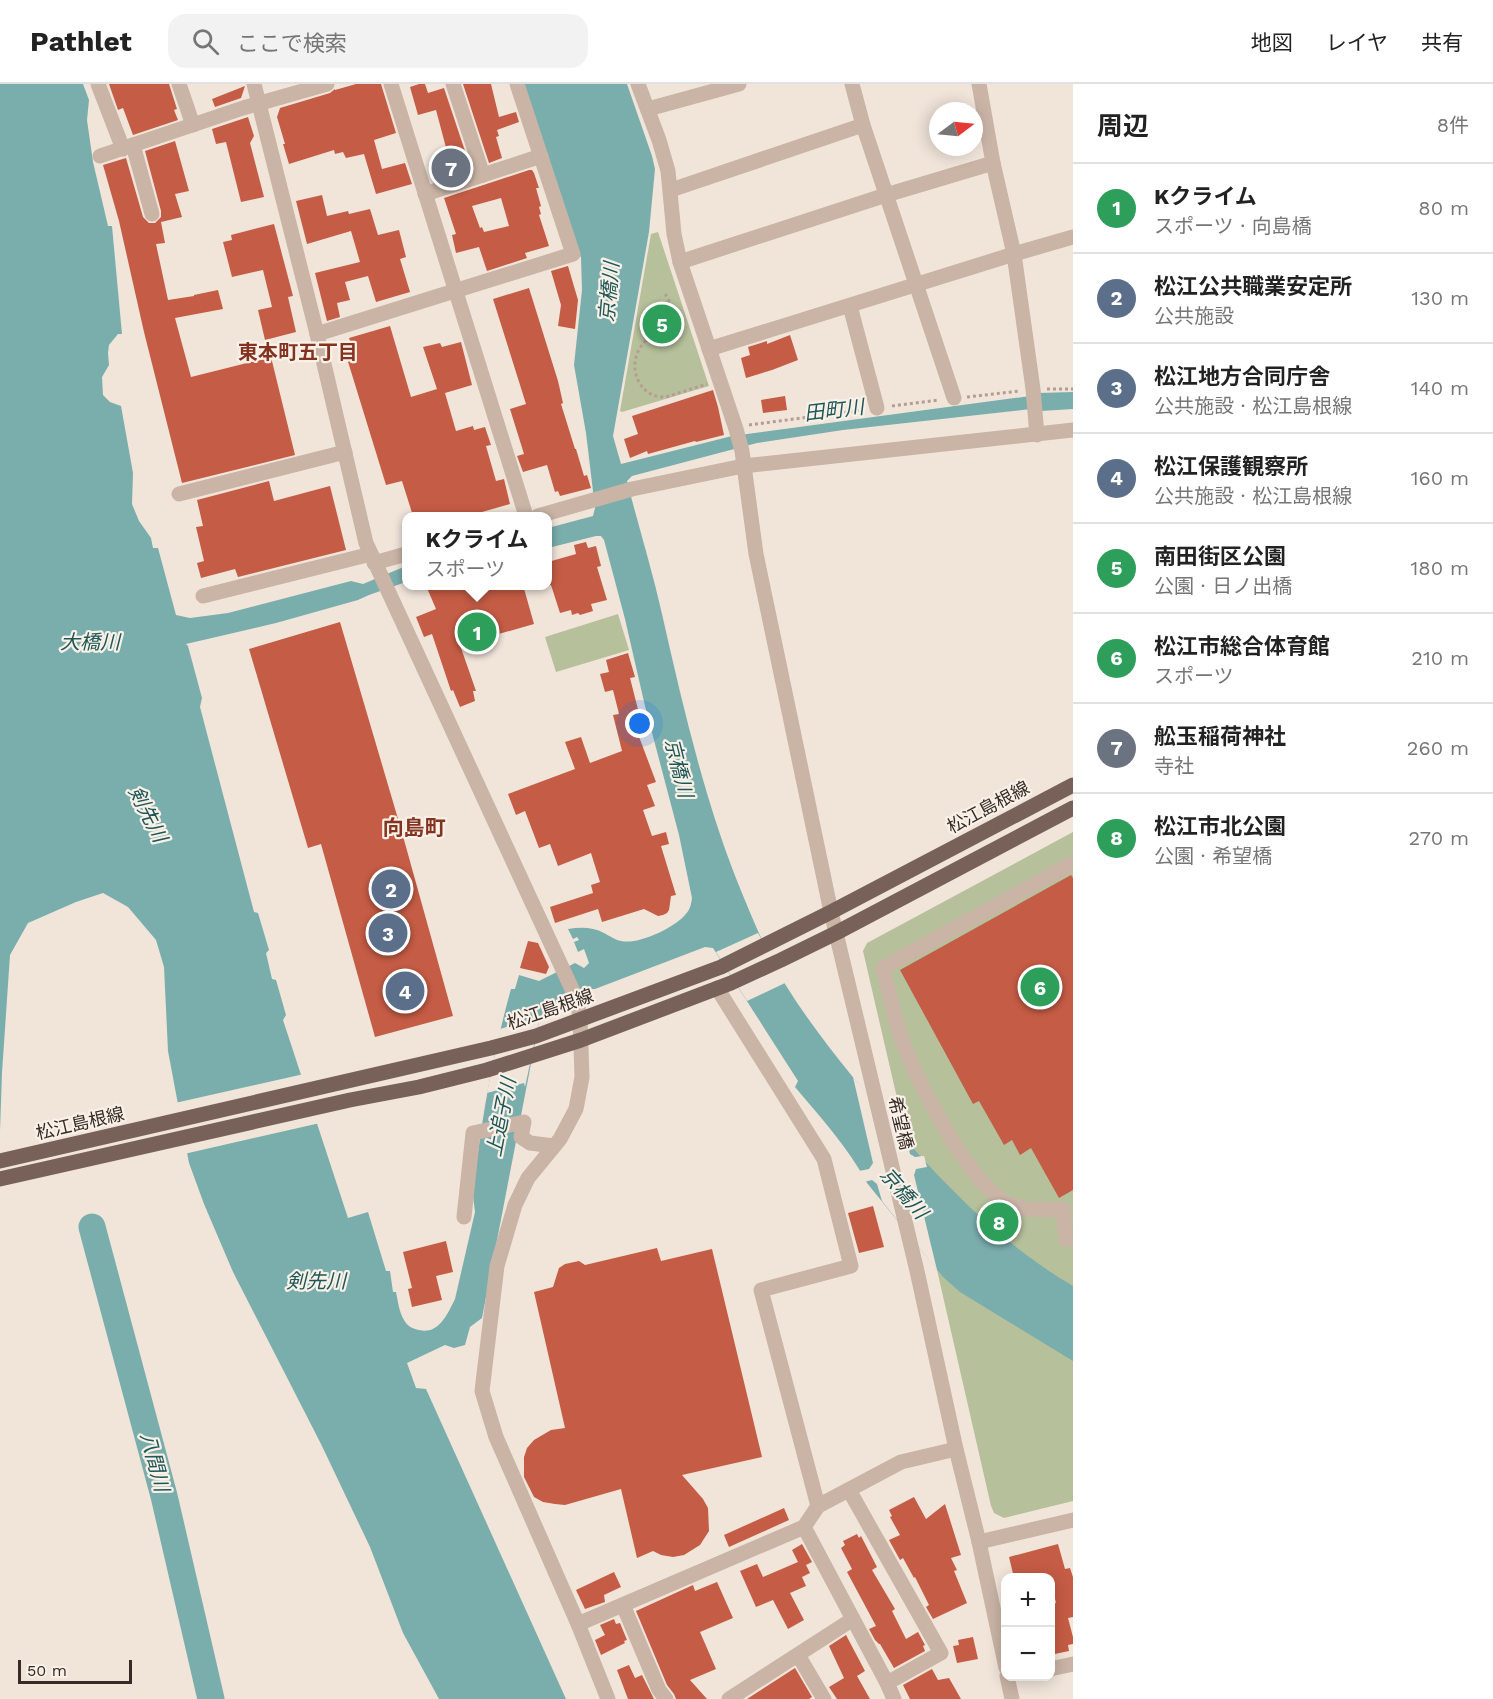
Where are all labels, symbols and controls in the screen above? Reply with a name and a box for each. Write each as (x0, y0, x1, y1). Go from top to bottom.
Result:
search box (168, 14, 588, 68)
text: Pathlet (30, 25, 132, 58)
icon: search (189, 25, 222, 58)
text: 地図 (1251, 30, 1293, 55)
text: レイヤ (1326, 30, 1388, 55)
text: 共有 (1421, 30, 1463, 55)
text: ここで検索 (237, 31, 347, 56)
north arrow (929, 102, 983, 156)
text: 周辺 (1097, 111, 1149, 141)
text: 8件 (1437, 113, 1469, 137)
pin: 7 (432, 146, 470, 190)
text: Kクライム (1154, 184, 1257, 209)
text: 1 (1112, 196, 1121, 220)
text: 80 m (1418, 196, 1469, 220)
text: スポーツ · 向島橋 (1154, 214, 1312, 238)
water label: 京橋川 (594, 259, 624, 323)
text: 松江公共職業安定所 (1154, 274, 1352, 299)
text: 2 (1111, 286, 1122, 310)
text: 130 m (1411, 286, 1469, 310)
pin: 5 (642, 302, 682, 346)
text: 公共施設 (1154, 304, 1234, 328)
district label: 東本町五丁目 (238, 340, 358, 364)
text: 松江地方合同庁舎 (1154, 364, 1330, 389)
text: 3 (1111, 376, 1122, 400)
text: 140 m (1411, 376, 1469, 400)
water label: 田町川 (803, 394, 867, 426)
text: 公共施設 · 松江島根線 (1154, 394, 1352, 418)
text: 松江保護観察所 (1154, 454, 1308, 479)
text: 4 (1110, 466, 1123, 490)
text: 160 m (1411, 466, 1469, 490)
text: 公共施設 · 松江島根線 (1154, 484, 1352, 508)
popup (402, 512, 552, 590)
text: Kクライム (426, 527, 528, 552)
text: 南田街区公園 (1154, 544, 1286, 569)
text: 5 (1111, 556, 1122, 580)
text: 180 m (1411, 556, 1469, 580)
text: スポーツ (426, 557, 505, 581)
text: 公園 · 日ノ出橋 (1154, 574, 1292, 598)
pin: 1 (458, 610, 496, 654)
water label: 大橋川 (60, 630, 122, 654)
text: 松江市総合体育館 (1154, 634, 1330, 659)
text: 6 (1110, 646, 1123, 670)
text: 210 m (1411, 646, 1469, 670)
text: スポーツ (1154, 664, 1234, 688)
your location (625, 709, 654, 738)
text: 舩玉稲荷神社 (1154, 724, 1286, 749)
water label: 京橋川 (660, 736, 698, 802)
text: 7 (1110, 736, 1123, 760)
text: 260 m (1407, 736, 1469, 760)
text: 寺社 (1154, 754, 1194, 778)
street label: 松江島根線 (943, 777, 1033, 837)
water label: 剣先川 (124, 782, 173, 848)
text: 松江市北公園 (1154, 814, 1286, 839)
district label: 向島町 (383, 815, 446, 840)
text: 8 (1110, 826, 1123, 850)
text: 270 m (1409, 826, 1469, 850)
text: 公園 · 希望橋 (1154, 844, 1272, 868)
pin: 2 (372, 866, 410, 912)
pin: 3 (368, 910, 408, 956)
pin: 6 (1020, 964, 1060, 1010)
pin: 4 (386, 968, 424, 1014)
street label: 松江島根線 (504, 984, 596, 1034)
water label: 上追子川 (482, 1073, 521, 1159)
street label: 希望橋 (884, 1094, 918, 1152)
street label: 松江島根線 (34, 1103, 126, 1143)
water label: 京橋川 (875, 1162, 934, 1225)
pin: 8 (980, 1200, 1018, 1244)
water label: 剣先川 (286, 1269, 348, 1293)
water label: 八間川 (136, 1430, 175, 1496)
map controls (1001, 1573, 1055, 1681)
button: + (1001, 1573, 1055, 1627)
button: − (1001, 1627, 1055, 1681)
scale bar (18, 1657, 132, 1684)
text: 50 m (27, 1661, 67, 1680)

